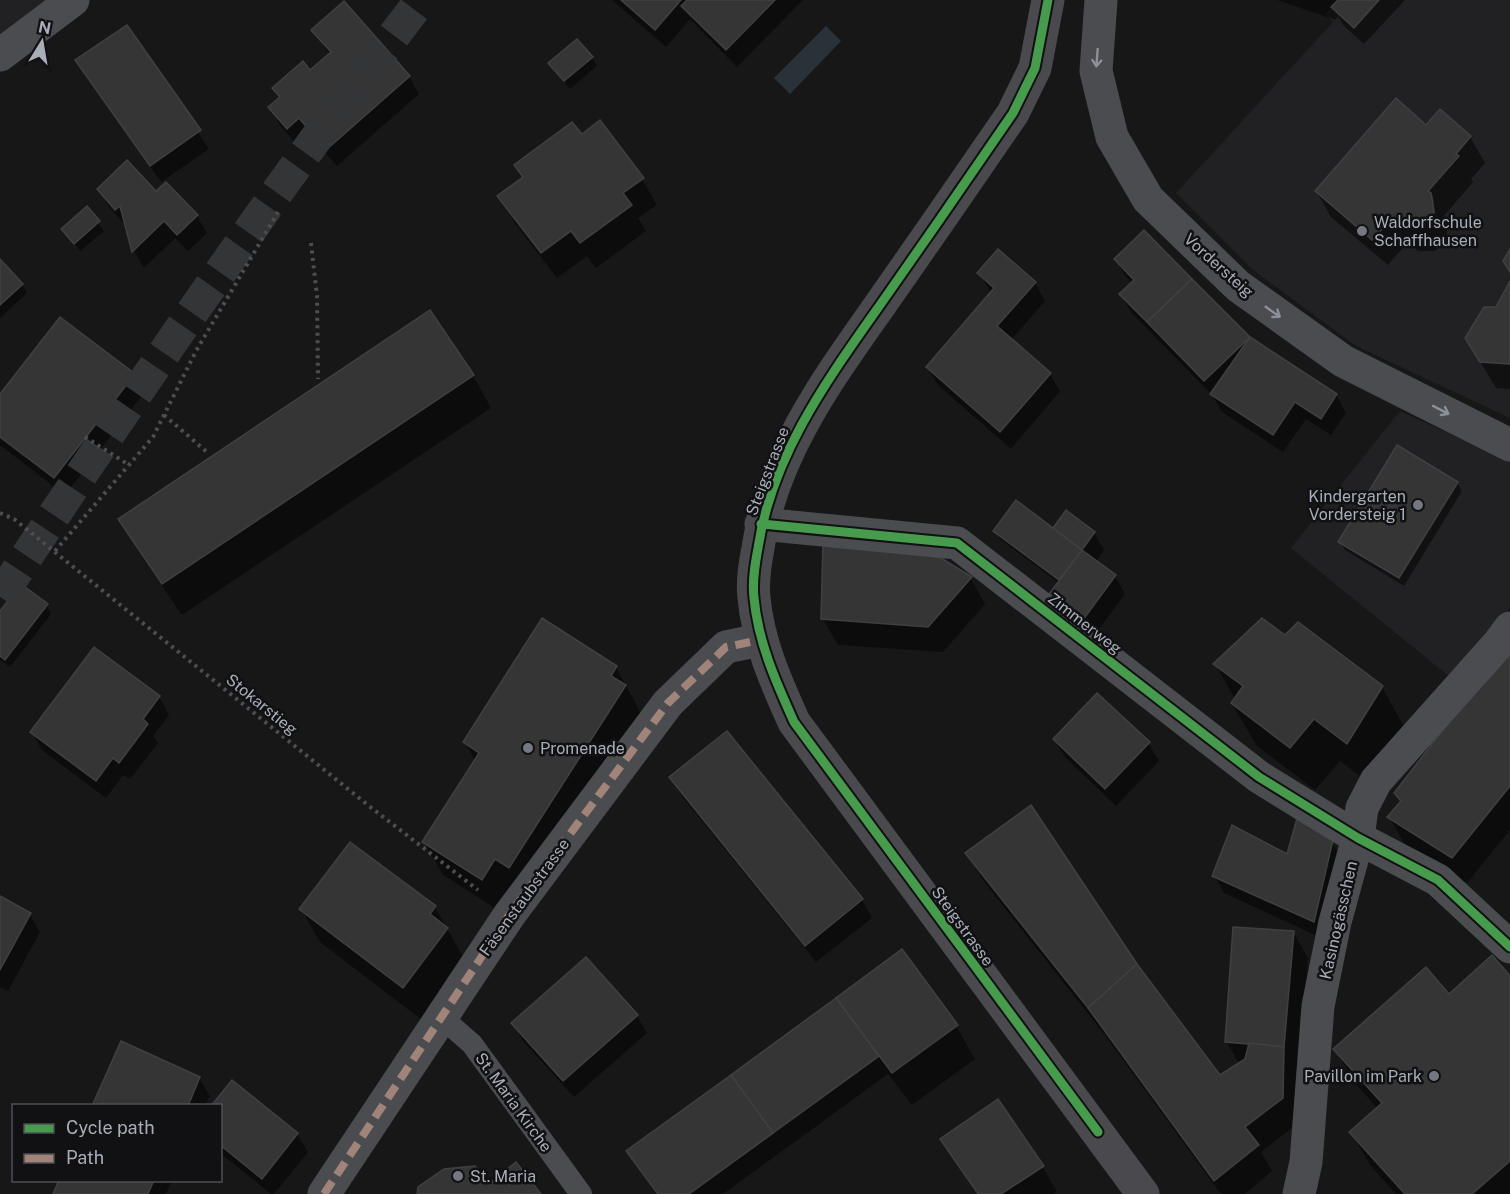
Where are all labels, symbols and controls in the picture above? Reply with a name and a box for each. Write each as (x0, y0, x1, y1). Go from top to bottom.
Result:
north arrow (12, 12, 72, 72)
text: N (37, 17, 53, 38)
one-way arrow (1091, 48, 1102, 68)
place label: Waldorfschule Schaffhausen (1374, 213, 1482, 250)
marker: Waldorfschule Schaffhausen (1355, 224, 1369, 238)
street label: Vordersteig (1180, 229, 1257, 302)
one-way arrow (1265, 305, 1281, 318)
one-way arrow (1431, 405, 1449, 416)
street label: Steigstrasse (742, 424, 793, 518)
place label: Kindergarten Vordersteig 1 (1308, 487, 1406, 524)
marker: Kindergarten Vordersteig 1 (1411, 498, 1425, 512)
street label: Zimmerweg (1044, 589, 1125, 658)
street label: Stokarstieg (222, 670, 301, 739)
place label: Promenade (540, 739, 625, 758)
marker: Promenade (521, 741, 535, 755)
street label: Fäsenstaubstrasse (475, 835, 573, 960)
street label: Kasinogässchen (1316, 859, 1361, 981)
street label: Steigstrasse (928, 883, 998, 970)
street label: St. Maria Kirche (471, 1049, 556, 1156)
place label: Pavillon im Park (1304, 1067, 1422, 1086)
marker: Pavillon im Park (1427, 1069, 1441, 1083)
legend (12, 1104, 222, 1182)
text: Cycle path (66, 1117, 155, 1138)
text: Path (66, 1147, 104, 1168)
place label: St. Maria (470, 1167, 536, 1186)
marker: St. Maria (451, 1169, 465, 1183)

